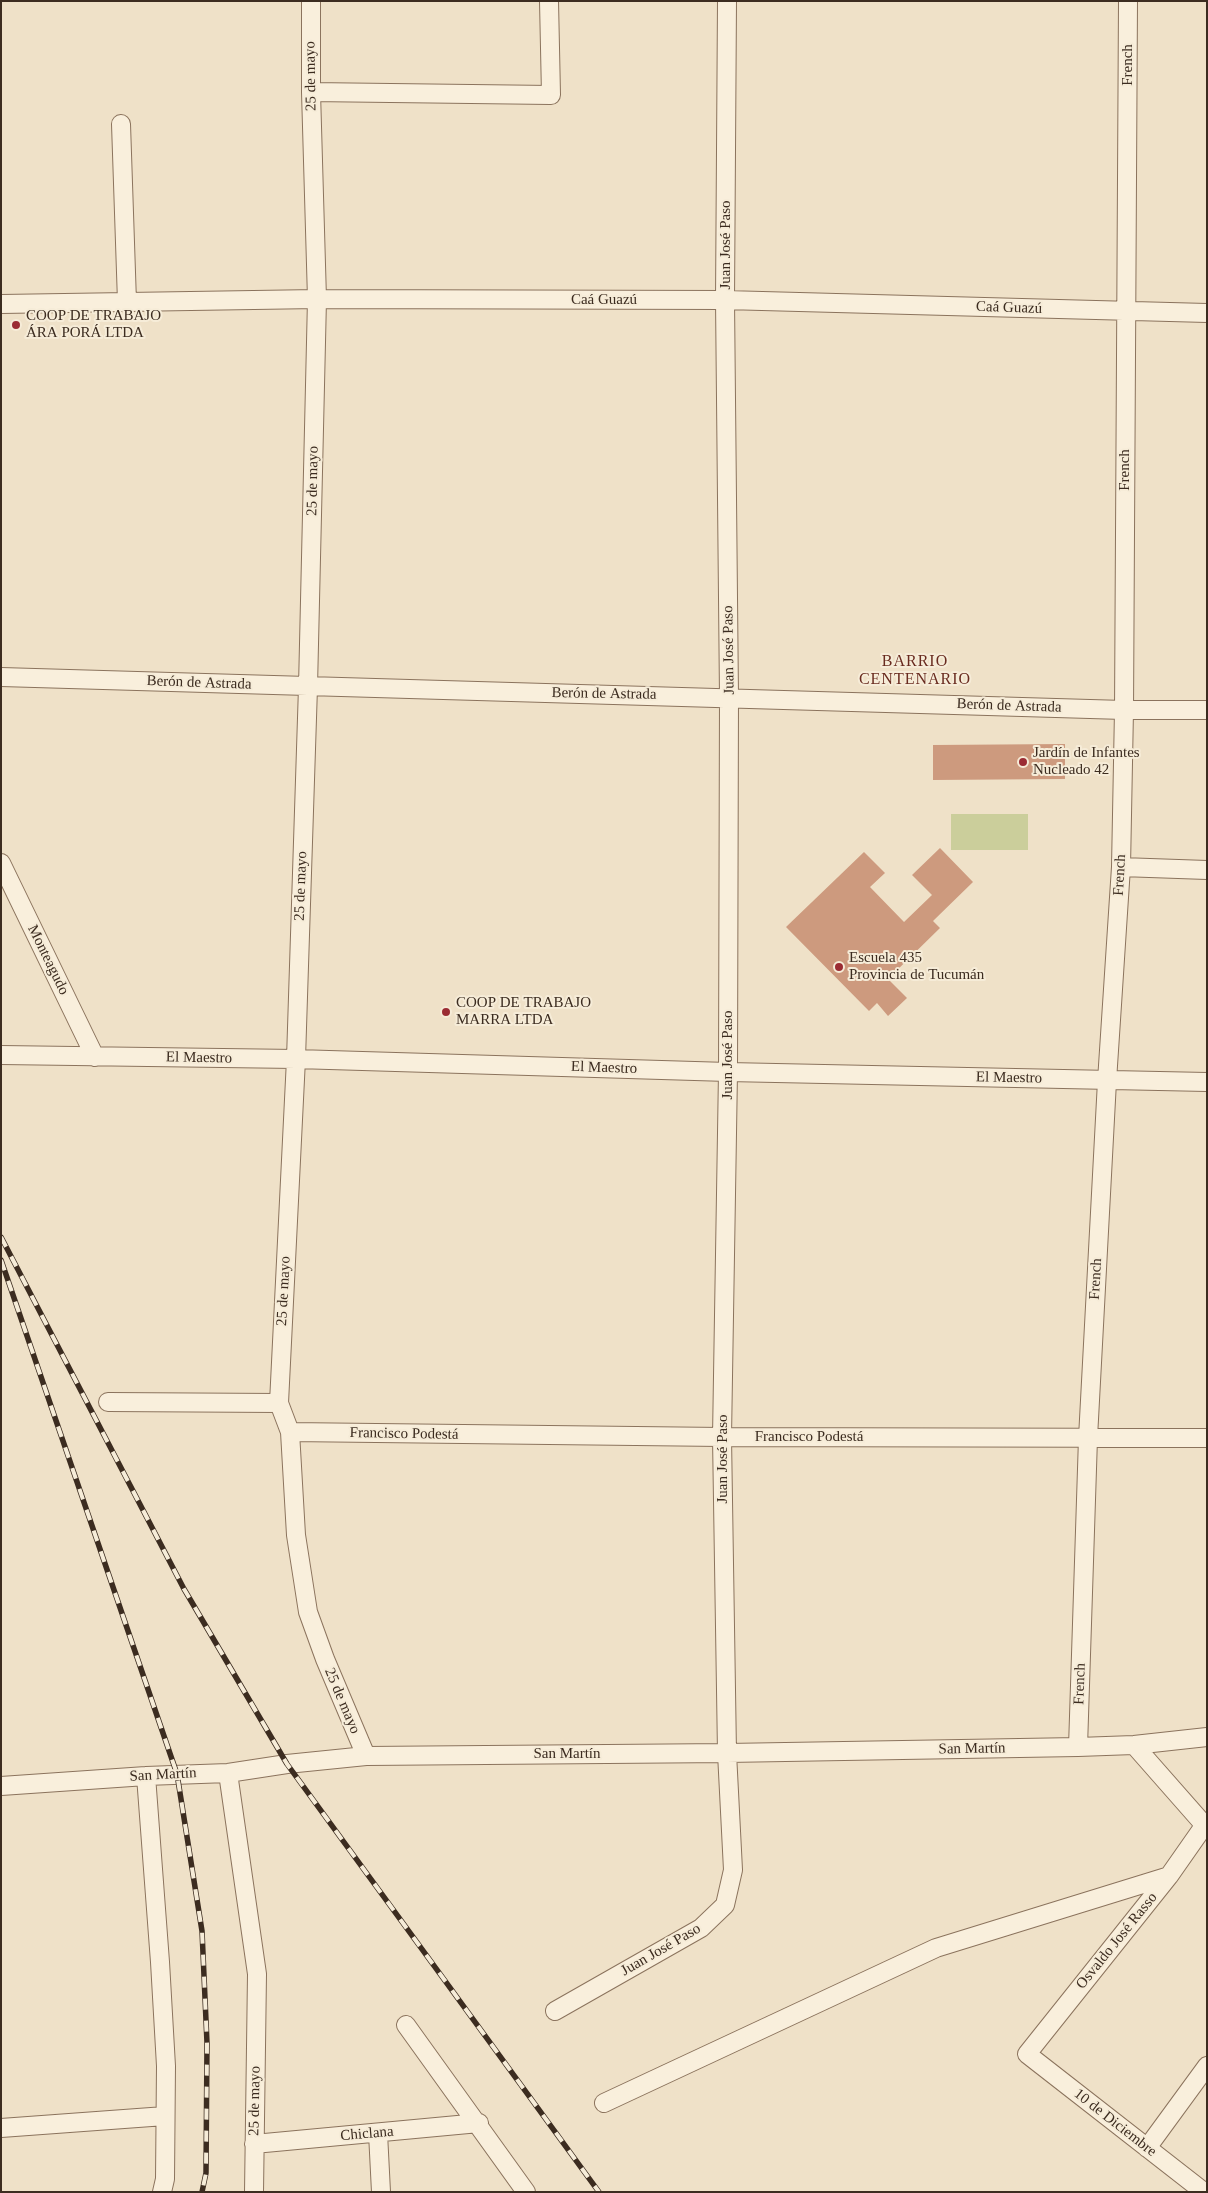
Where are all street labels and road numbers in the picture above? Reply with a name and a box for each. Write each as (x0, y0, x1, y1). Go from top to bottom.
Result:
street label: 25 de mayo (301, 41, 321, 111)
street label: French (1119, 44, 1137, 86)
street label: Juan José Paso (717, 200, 735, 290)
street label: Caá Guazú (571, 291, 637, 309)
street label: Caá Guazú (976, 298, 1042, 318)
street label: 25 de mayo (303, 446, 323, 516)
street label: French (1116, 449, 1134, 491)
street label: Juan José Paso (719, 605, 739, 695)
street label: Berón de Astrada (146, 672, 252, 694)
street label: Berón de Astrada (551, 684, 657, 704)
street label: Berón de Astrada (956, 695, 1062, 717)
street label: 25 de mayo (291, 851, 311, 921)
street label: French (1110, 854, 1130, 896)
street label: Monteagudo (23, 922, 73, 998)
street label: Juan José Paso (719, 1010, 737, 1100)
street label: El Maestro (166, 1048, 232, 1068)
street label: El Maestro (571, 1058, 637, 1078)
street label: El Maestro (976, 1068, 1042, 1088)
street label: 25 de mayo (273, 1256, 295, 1326)
street label: French (1086, 1258, 1106, 1300)
street label: Juan José Paso (714, 1414, 732, 1504)
street label: Francisco Podestá (349, 1424, 459, 1444)
street label: Francisco Podestá (755, 1428, 863, 1446)
street label: French (1070, 1663, 1090, 1705)
street label: 25 de mayo (320, 1665, 364, 1737)
street label: San Martín (938, 1739, 1006, 1759)
street label: San Martín (533, 1745, 601, 1763)
street label: San Martín (129, 1764, 197, 1786)
street label: Osvaldo José Rasso (1073, 1889, 1161, 1993)
street label: Juan José Paso (618, 1920, 704, 1980)
street label: 25 de mayo (245, 2066, 265, 2136)
street label: 10 de Diciembre (1070, 2085, 1160, 2161)
street label: Chiclana (340, 2123, 394, 2145)

